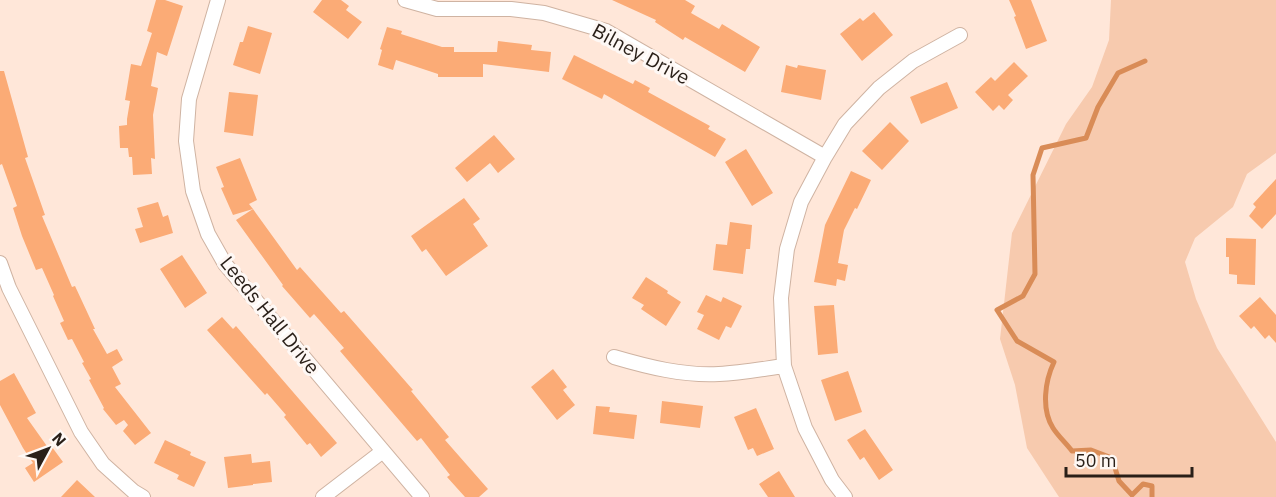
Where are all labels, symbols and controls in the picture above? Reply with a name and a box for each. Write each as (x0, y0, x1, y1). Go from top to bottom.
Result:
street label: Bilney Drive (588, 17, 695, 91)
street label: Leeds Hall Drive (214, 250, 326, 379)
north arrow (18, 419, 78, 479)
text: N (48, 428, 71, 450)
scale bar (1066, 440, 1192, 478)
text: 50 m (1075, 449, 1117, 472)

